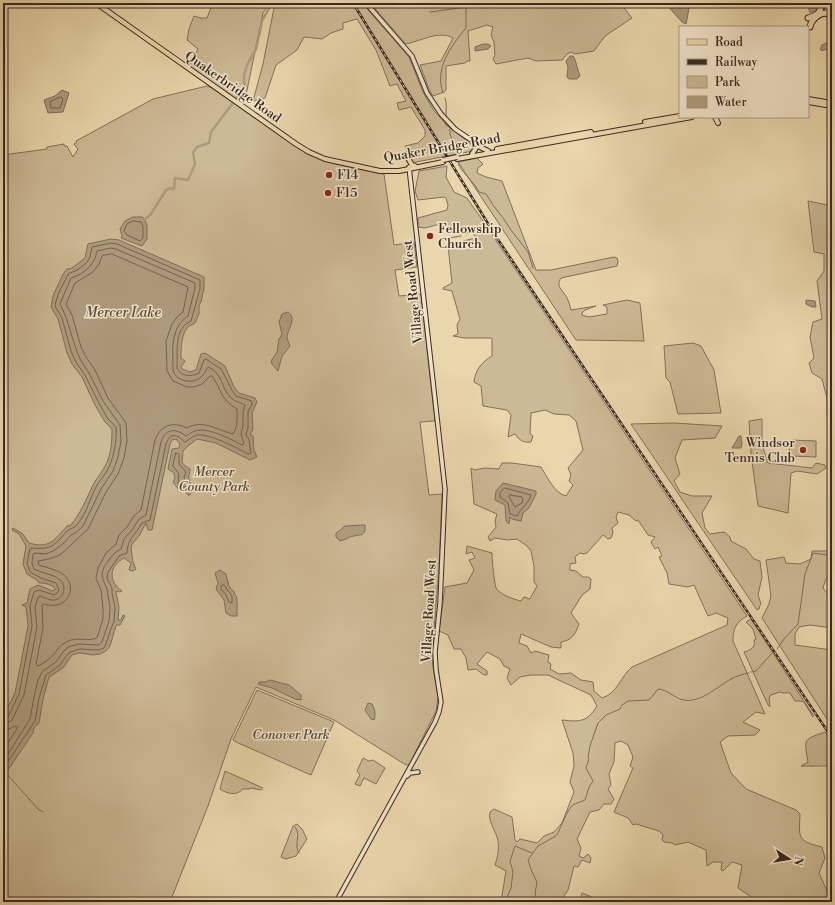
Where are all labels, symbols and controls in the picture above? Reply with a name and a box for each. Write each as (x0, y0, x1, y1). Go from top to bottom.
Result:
legend (679, 26, 809, 118)
text: Road (715, 35, 743, 50)
street label: Quakerbridge Road (182, 48, 285, 127)
text: Railway (715, 55, 757, 70)
text: Park (715, 75, 741, 90)
text: Water (714, 95, 747, 110)
street label: Quaker Bridge Road (382, 130, 502, 166)
place label: F14 (337, 167, 359, 183)
marker: F14 (324, 170, 334, 180)
place label: F15 (336, 185, 357, 201)
marker: F15 (323, 188, 333, 198)
place label: Fellowship Church (438, 221, 501, 252)
marker: Fellowship Church (425, 231, 435, 241)
street label: Village Road West (400, 239, 426, 345)
water label: Mercer Lake (85, 304, 162, 322)
place label: Windsor Tennis Club (725, 435, 795, 466)
marker: Windsor Tennis Club (798, 445, 808, 455)
park label: Mercer County Park (179, 464, 250, 495)
street label: Village Road West (418, 558, 440, 664)
park label: Conover Park (252, 727, 330, 743)
north arrow (769, 839, 809, 879)
text: N (790, 855, 806, 867)

